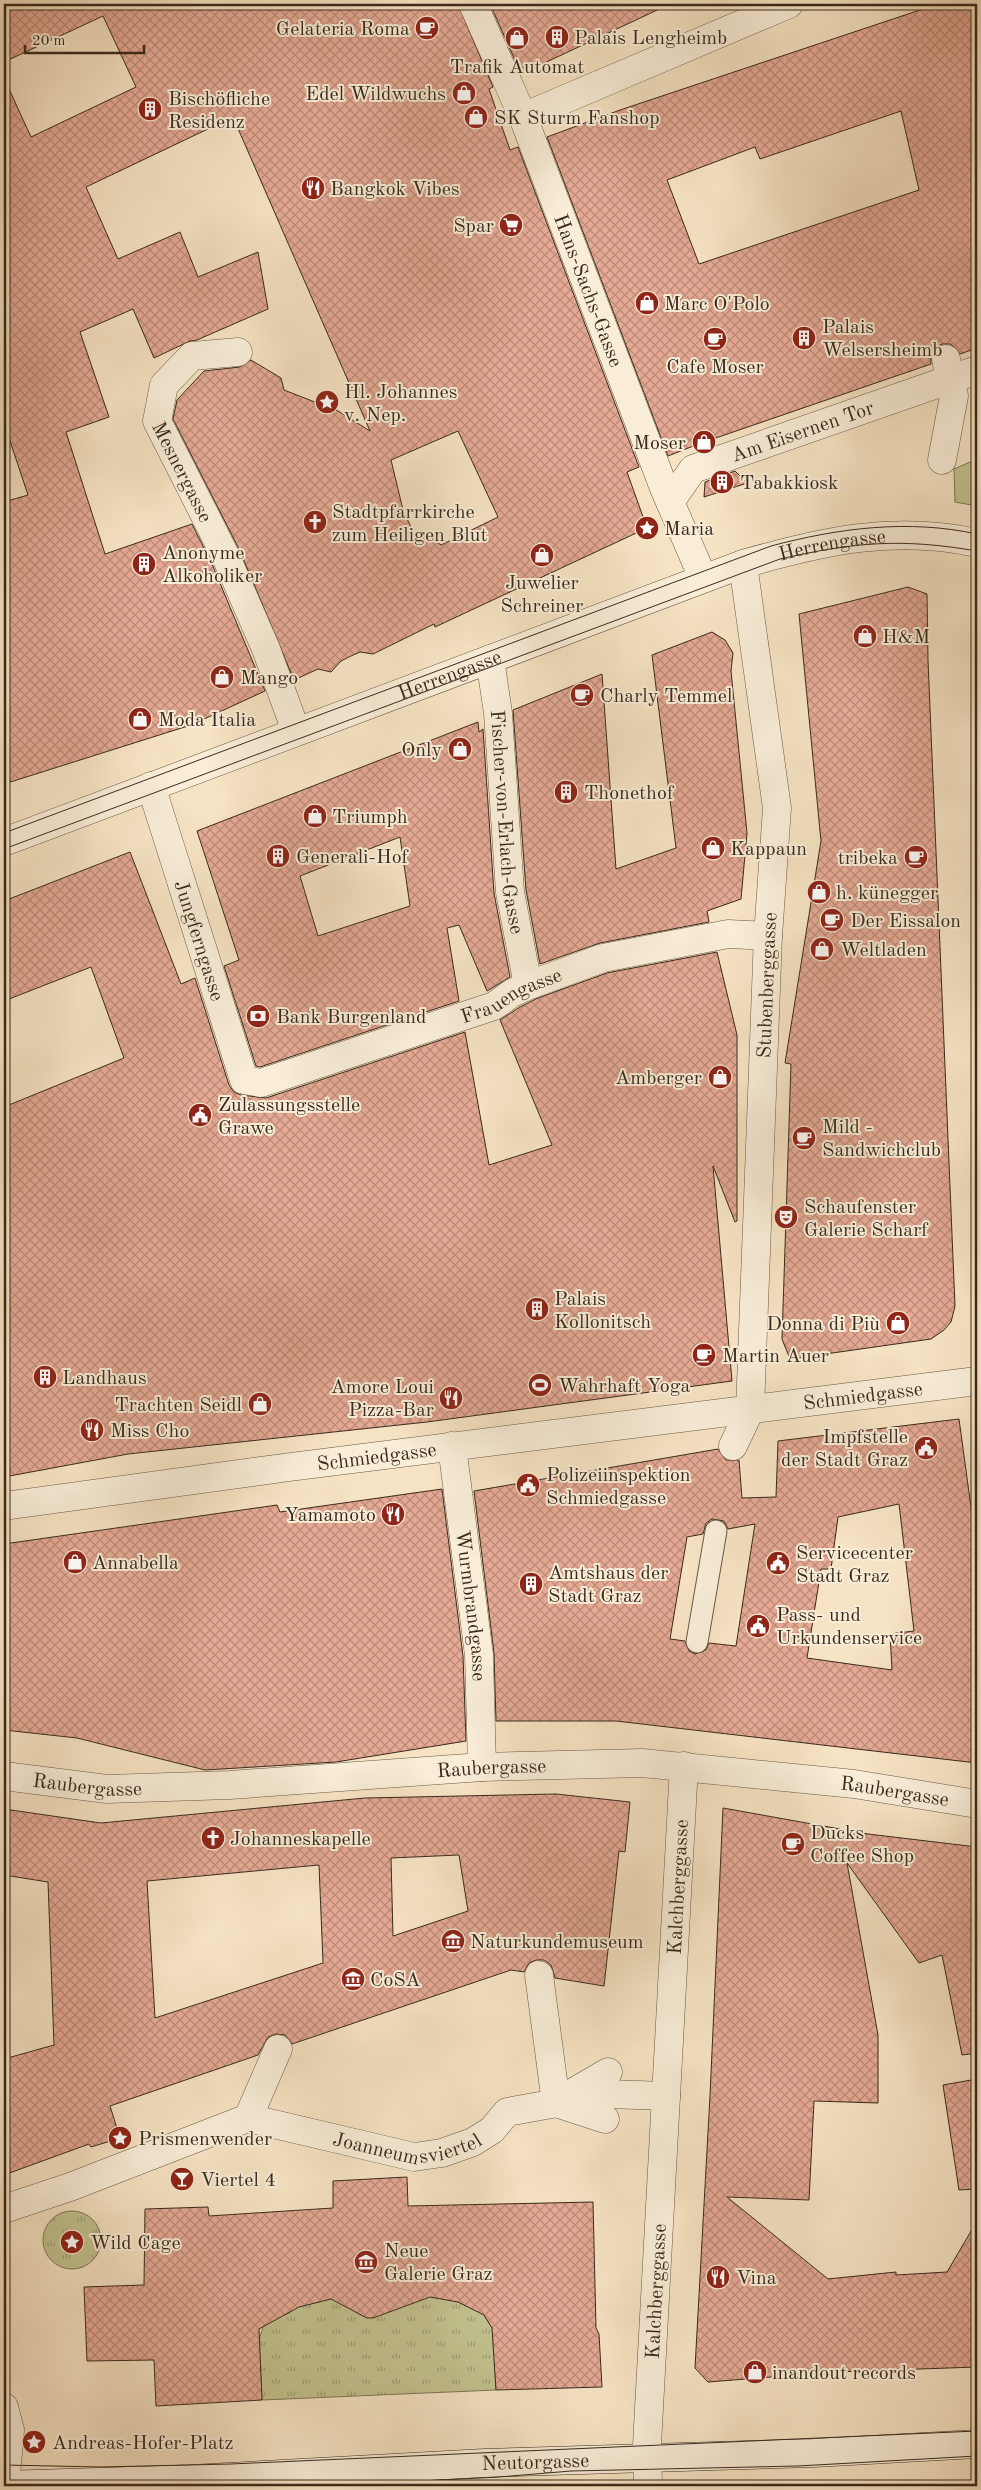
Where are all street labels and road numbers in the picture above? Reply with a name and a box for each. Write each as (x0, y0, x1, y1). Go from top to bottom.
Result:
street label: Hans-Sachs-Gasse (549, 212, 625, 370)
street label: Am Eisernen Tor (729, 399, 877, 467)
street label: Mesnergasse (147, 419, 215, 526)
street label: Herrengasse (777, 528, 886, 566)
street label: Herrengasse (396, 648, 505, 705)
street label: Fischer-von-Erlach-Gasse (486, 709, 526, 936)
street label: Jungferngasse (170, 878, 226, 1004)
street label: Stubenberggasse (755, 912, 782, 1059)
street label: Frauengasse (458, 966, 565, 1028)
street label: Schmiedgasse (802, 1380, 924, 1415)
street label: Schmiedgasse (316, 1441, 438, 1476)
street label: Wurmbrandgasse (451, 1529, 488, 1682)
street label: Raubergasse (436, 1757, 547, 1782)
street label: Raubergasse (31, 1772, 142, 1801)
street label: Raubergasse (839, 1775, 950, 1811)
street label: Kalchberggasse (666, 1819, 693, 1955)
street label: Joanneumsviertel (330, 2121, 482, 2147)
street label: Kalchberggasse (644, 2223, 671, 2360)
street label: Neutorgasse (481, 2452, 590, 2475)

